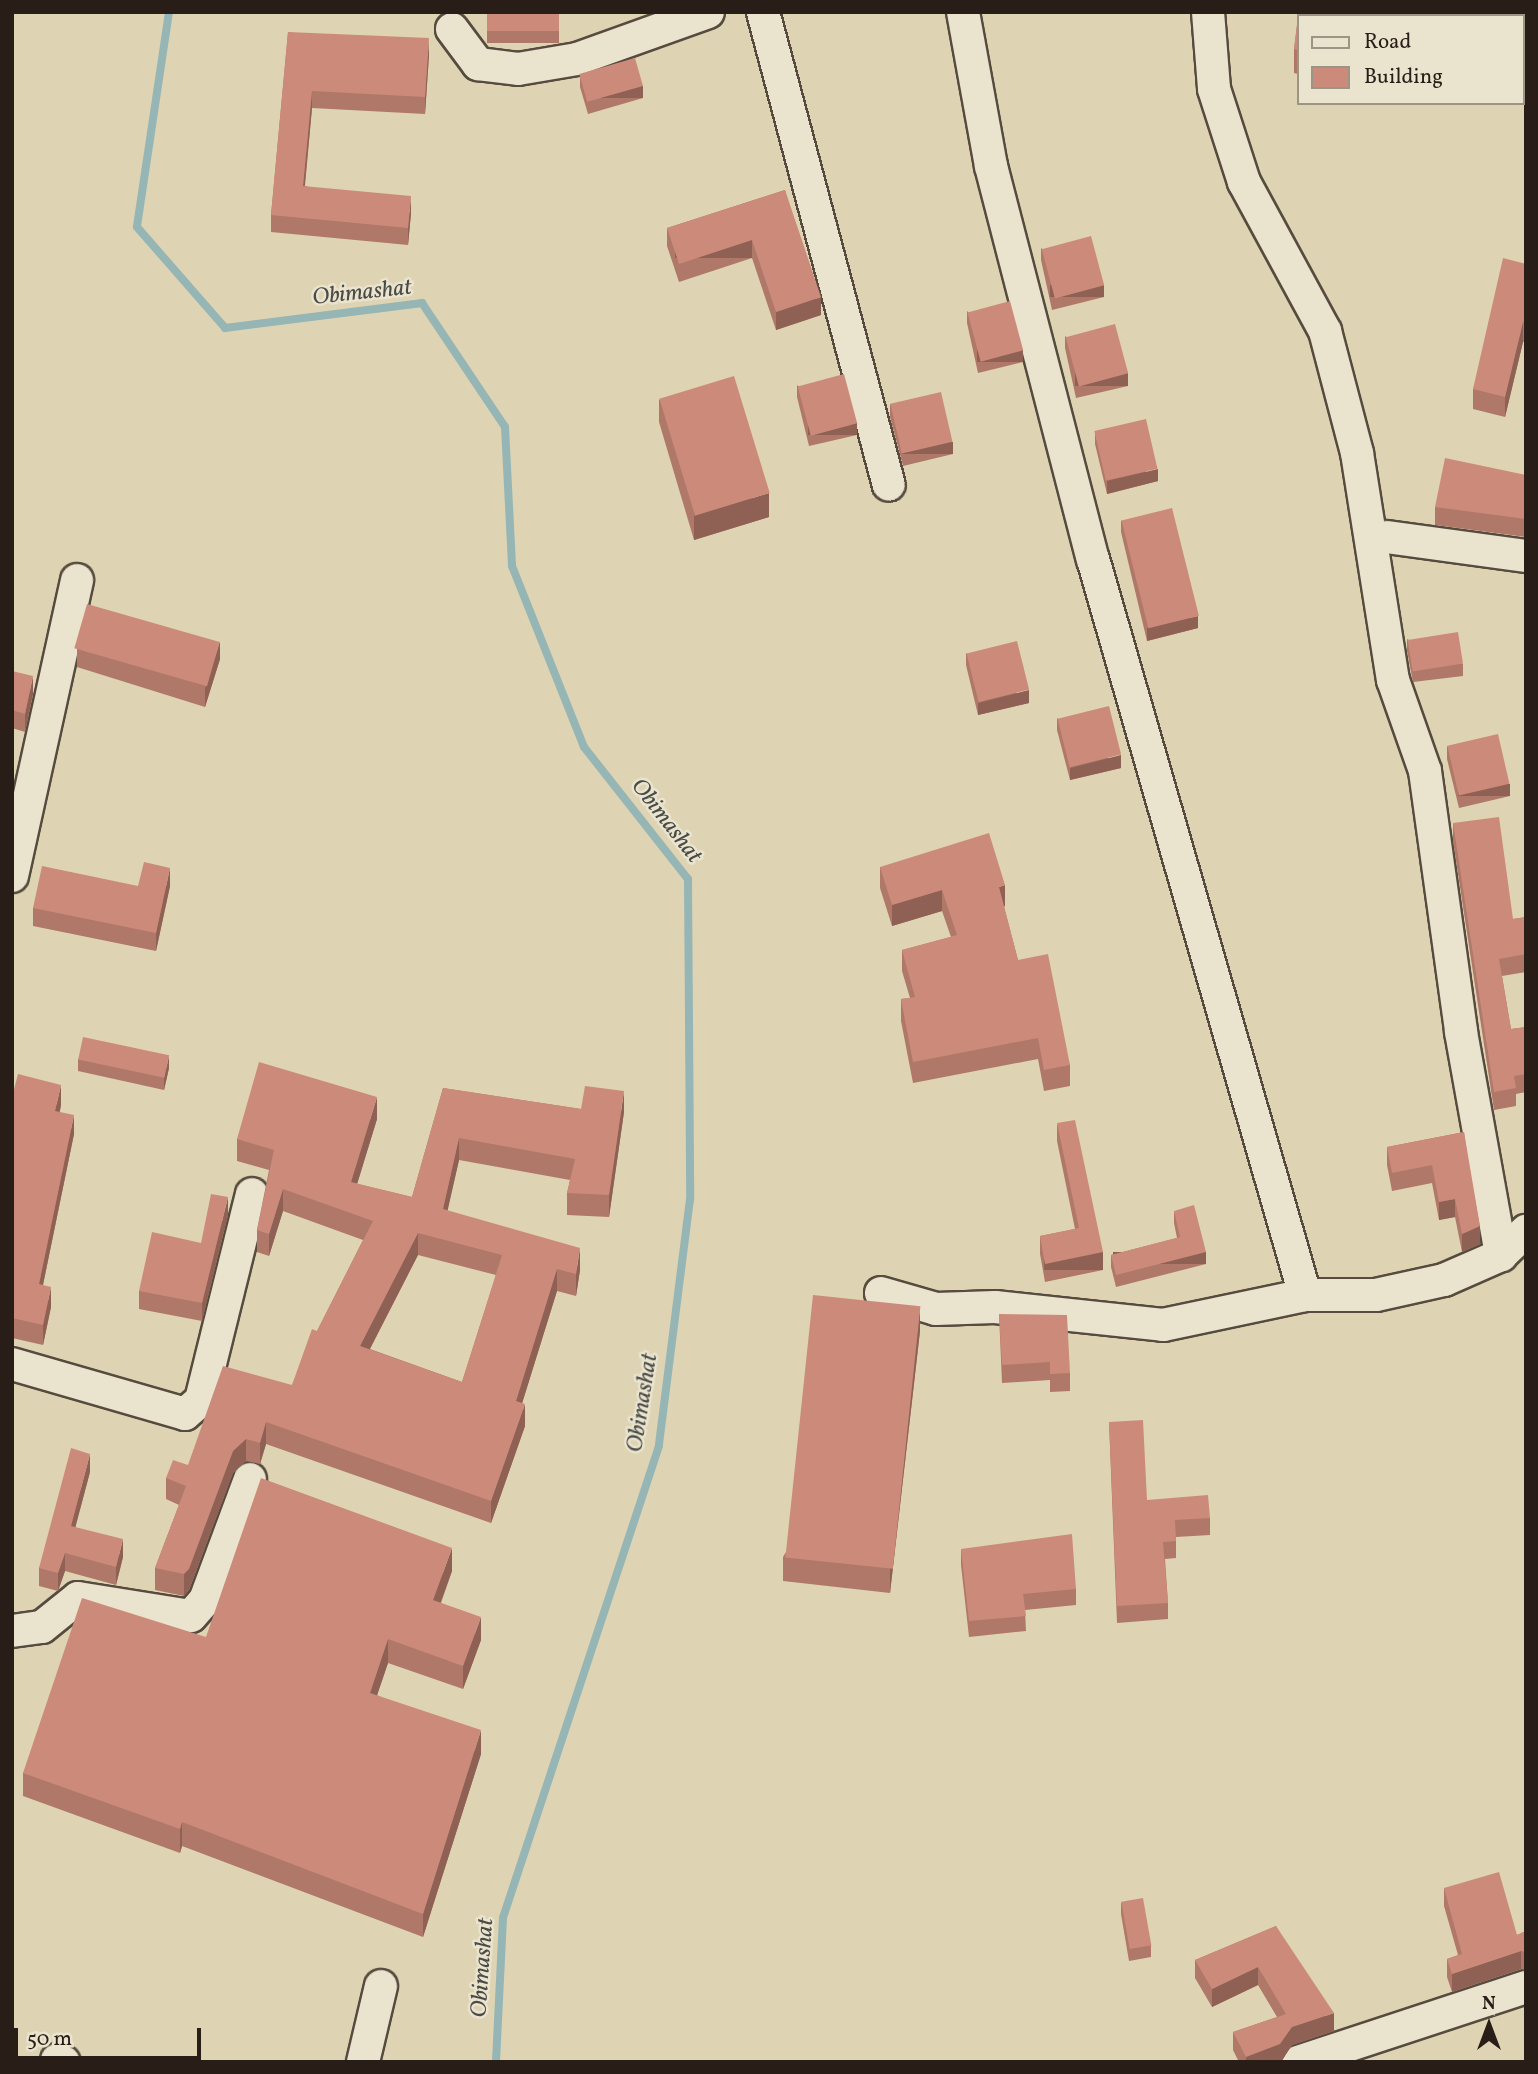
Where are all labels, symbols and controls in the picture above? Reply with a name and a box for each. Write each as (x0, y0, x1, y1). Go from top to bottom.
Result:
legend (1296, 14, 1524, 105)
text: Road (1364, 28, 1411, 57)
text: Building (1364, 63, 1443, 92)
water label: Obimashat (311, 274, 413, 312)
water label: Obimashat (624, 773, 708, 869)
water label: Obimashat (622, 1352, 664, 1454)
water label: Obimashat (466, 1917, 500, 2019)
north arrow (1454, 1990, 1524, 2060)
text: N (1482, 1991, 1496, 2017)
scale bar (18, 2014, 205, 2058)
text: 50 m (27, 2025, 72, 2054)

